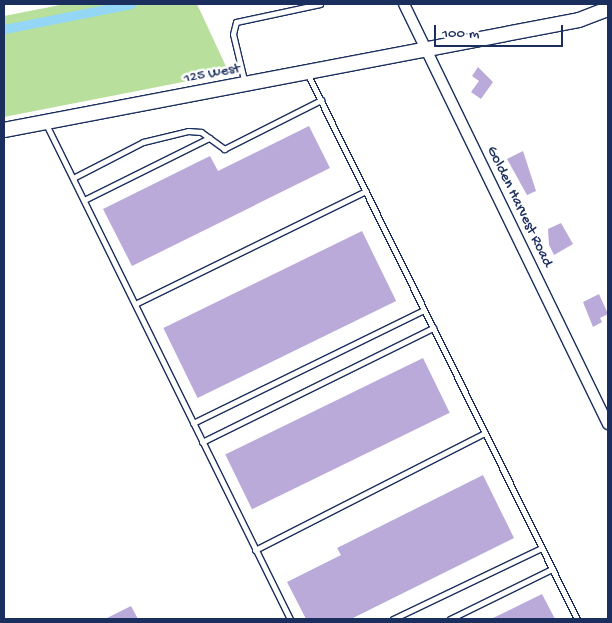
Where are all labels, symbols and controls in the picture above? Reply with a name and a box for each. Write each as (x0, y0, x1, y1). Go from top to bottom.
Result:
scale bar (437, 15, 566, 47)
text: 100 m (442, 25, 479, 43)
street label: 125 West (182, 60, 242, 88)
street label: Golden Harvest Road (482, 144, 556, 270)

